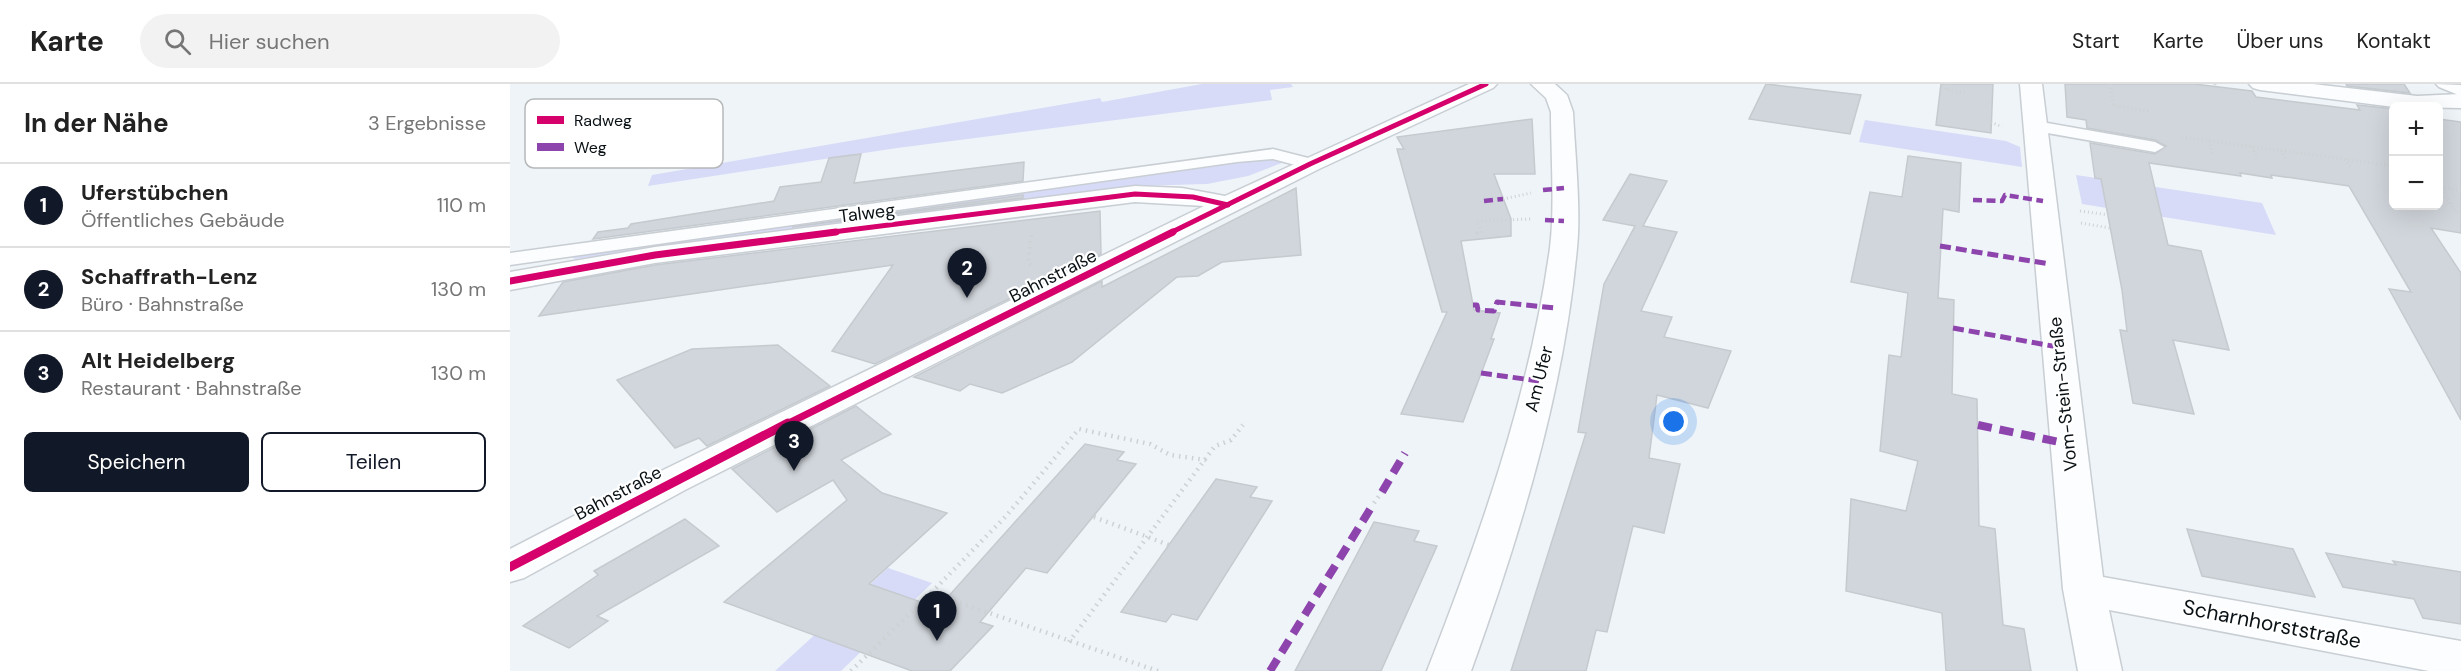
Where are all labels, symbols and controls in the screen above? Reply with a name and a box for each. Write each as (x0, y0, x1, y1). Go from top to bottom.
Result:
search box (140, 14, 560, 68)
text: Karte (30, 23, 104, 60)
icon: search (161, 25, 194, 58)
text: Hier suchen (209, 27, 330, 56)
text: Start (2072, 27, 2120, 55)
text: Karte (2153, 27, 2204, 55)
text: Über uns (2237, 27, 2323, 55)
text: Kontakt (2356, 27, 2431, 55)
legend (525, 99, 723, 168)
map controls (2389, 102, 2443, 210)
button: + (2389, 102, 2443, 156)
text: In der Nähe (24, 106, 169, 140)
text: 3 Ergebnisse (368, 110, 486, 136)
text: Radweg (574, 110, 632, 131)
text: Weg (574, 137, 607, 158)
button: − (2389, 156, 2443, 210)
text: Uferstübchen (81, 178, 229, 207)
text: 1 (40, 192, 47, 218)
text: 110 m (437, 192, 486, 218)
street label: Talweg (838, 198, 896, 228)
text: Öffentliches Gebäude (81, 207, 285, 233)
street label: Bahnstraße (1005, 244, 1101, 308)
pin: 2 (948, 248, 986, 298)
text: Schaffrath-Lenz (81, 262, 257, 291)
text: 2 (38, 276, 49, 302)
text: 130 m (431, 276, 486, 302)
text: Büro · Bahnstraße (81, 291, 244, 317)
street label: Vom-Stein-Straße (2043, 316, 2083, 472)
street label: Am Ufer (1519, 343, 1559, 415)
text: Alt Heidelberg (81, 346, 235, 375)
text: 3 (37, 360, 50, 386)
text: 130 m (431, 360, 486, 386)
text: Restaurant · Bahnstraße (81, 375, 302, 401)
your location (1659, 407, 1688, 436)
pin: 3 (774, 422, 814, 471)
button: Speichern (24, 432, 249, 492)
button: Teilen (261, 432, 486, 492)
street label: Bahnstraße (570, 460, 666, 526)
pin: 1 (918, 592, 956, 641)
street label: Scharnhorststraße (2180, 593, 2364, 655)

